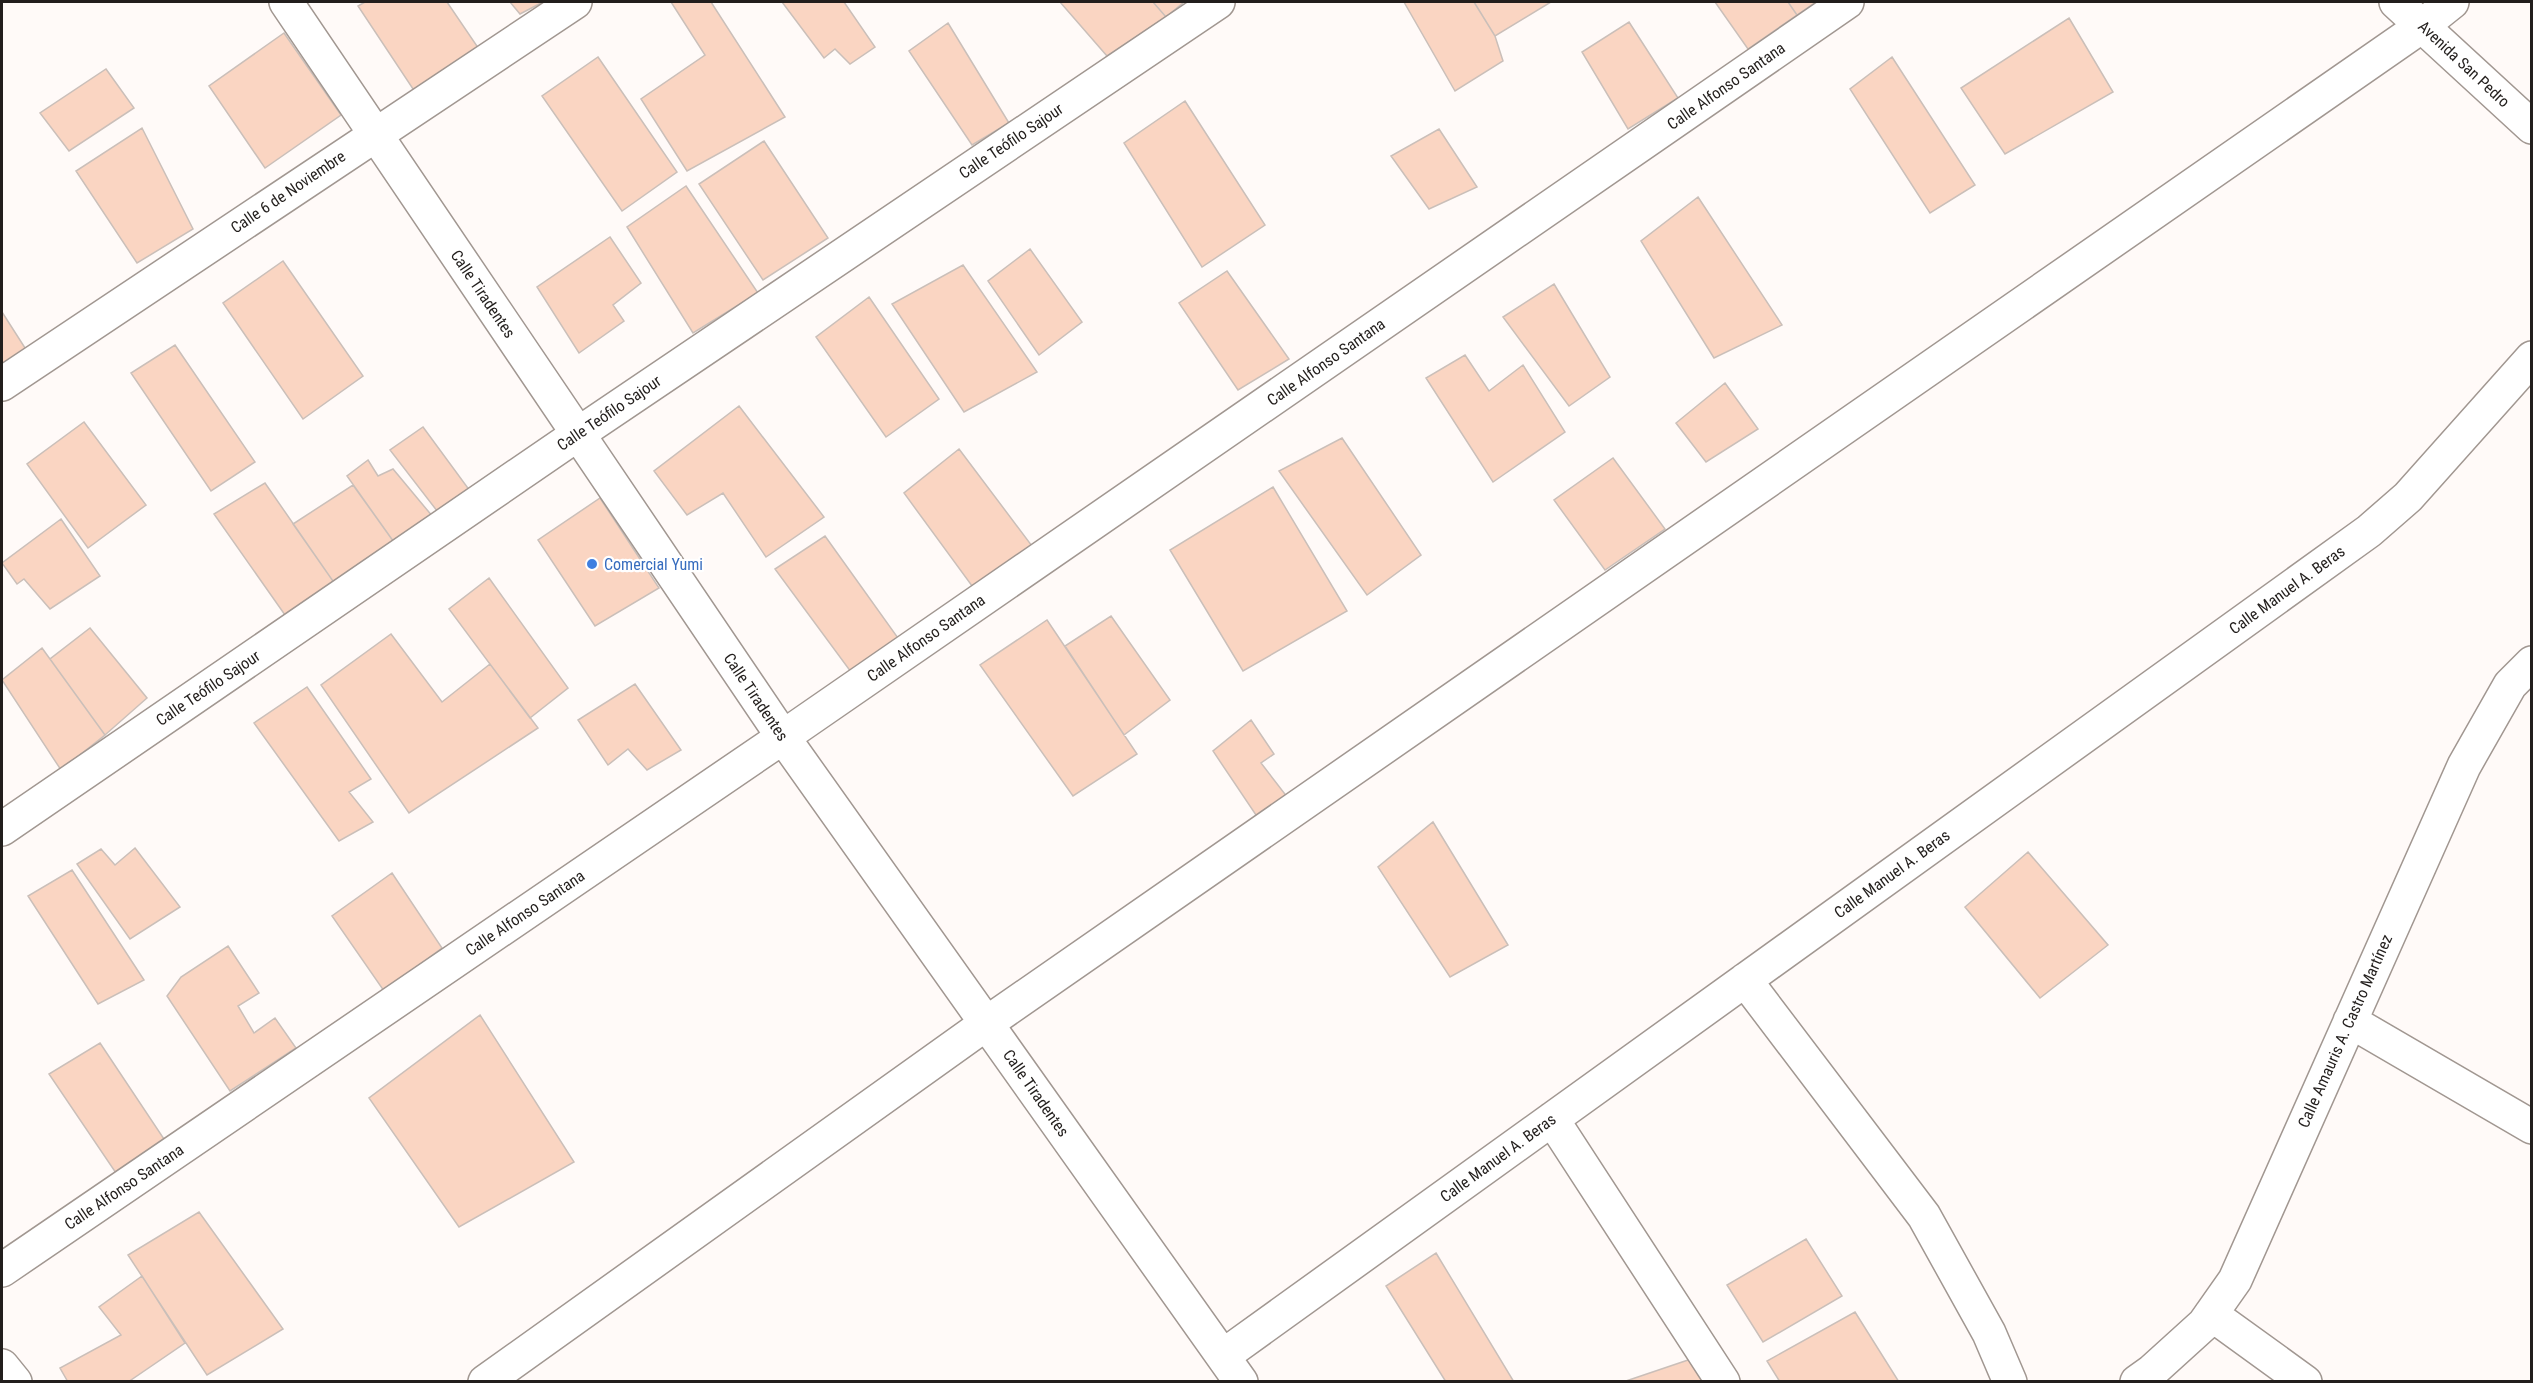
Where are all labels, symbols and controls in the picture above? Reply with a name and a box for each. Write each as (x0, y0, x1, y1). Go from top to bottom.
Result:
street label: Avenida San Pedro (2414, 17, 2514, 111)
street label: Calle Alfonso Santana (1663, 38, 1789, 134)
street label: Calle Teófilo Sajour (955, 99, 1067, 183)
street label: Calle 6 de Noviembre (227, 147, 349, 237)
street label: Calle Tiradentes (447, 246, 519, 342)
street label: Calle Alfonso Santana (1263, 314, 1389, 410)
street label: Calle Teófilo Sajour (553, 371, 665, 455)
street label: Calle Manuel A. Beras (2226, 542, 2348, 638)
place label: Comercial Yumi (604, 555, 703, 574)
marker: Comercial Yumi (585, 557, 599, 571)
street label: Calle Alfonso Santana (863, 590, 989, 686)
street label: Calle Teófilo Sajour (152, 646, 264, 730)
street label: Calle Tiradentes (720, 649, 792, 745)
street label: Calle Manuel A. Beras (1831, 826, 1953, 922)
street label: Calle Alfonso Santana (462, 866, 588, 960)
street label: Calle Amauris A. Castro Martínez (2294, 931, 2396, 1131)
street label: Calle Tiradentes (999, 1046, 1073, 1140)
street label: Calle Manuel A. Beras (1437, 1110, 1559, 1206)
street label: Calle Alfonso Santana (61, 1140, 187, 1234)

